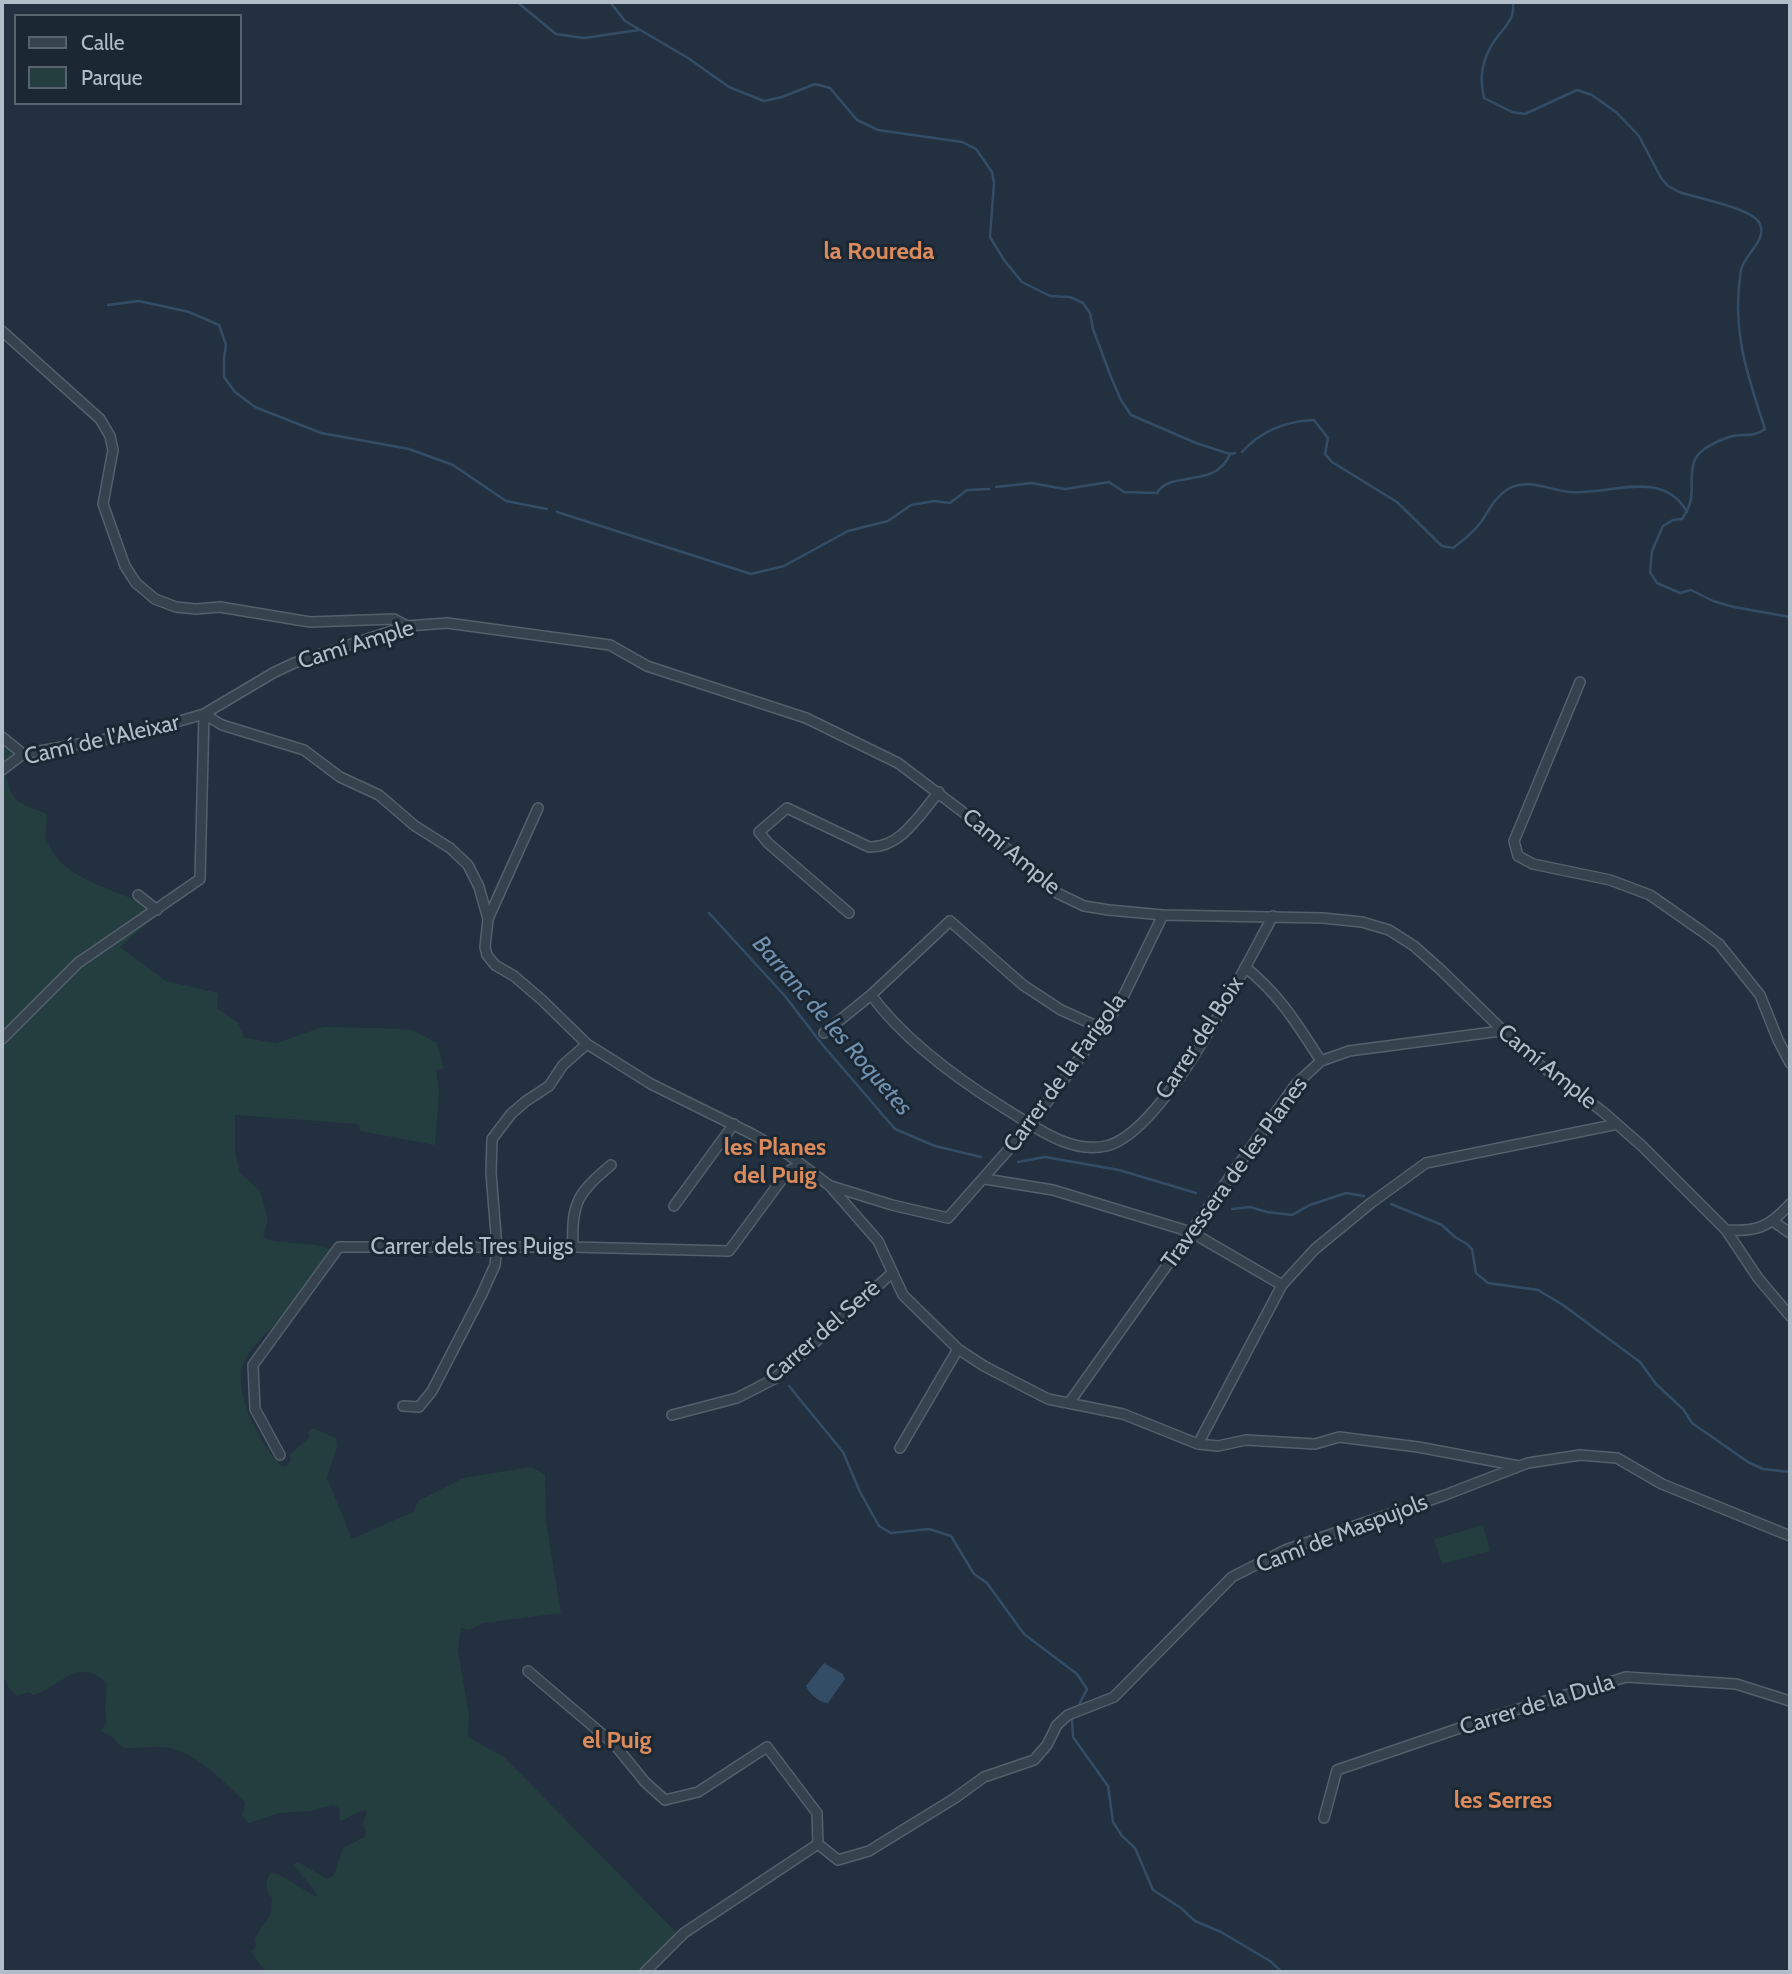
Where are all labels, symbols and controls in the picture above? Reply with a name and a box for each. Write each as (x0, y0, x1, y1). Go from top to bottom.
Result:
legend (14, 14, 242, 105)
text: Calle (81, 30, 125, 55)
text: Parque (81, 65, 143, 90)
district label: la Roureda (824, 238, 934, 266)
street label: Camí Ample (295, 614, 417, 676)
street label: Camí de l'Aleixar (22, 709, 182, 771)
street label: Camí Ample (956, 803, 1066, 901)
water label: Barranc de les Roquetes (746, 930, 918, 1122)
street label: Carrer del Boix (1150, 971, 1250, 1105)
street label: Carrer de la Farigola (998, 988, 1132, 1158)
street label: Camí Ample (1492, 1019, 1602, 1115)
street label: Travessera de les Planes (1156, 1072, 1314, 1274)
district label: les Planes del Puig (724, 1134, 826, 1190)
street label: Carrer dels Tres Puigs (371, 1233, 573, 1261)
street label: Carrer del Serè (760, 1275, 886, 1389)
street label: Camí de Maspujols (1252, 1489, 1432, 1579)
street label: Carrer de la Dula (1456, 1668, 1618, 1742)
district label: el Puig (582, 1727, 652, 1755)
district label: les Serres (1454, 1787, 1552, 1815)

